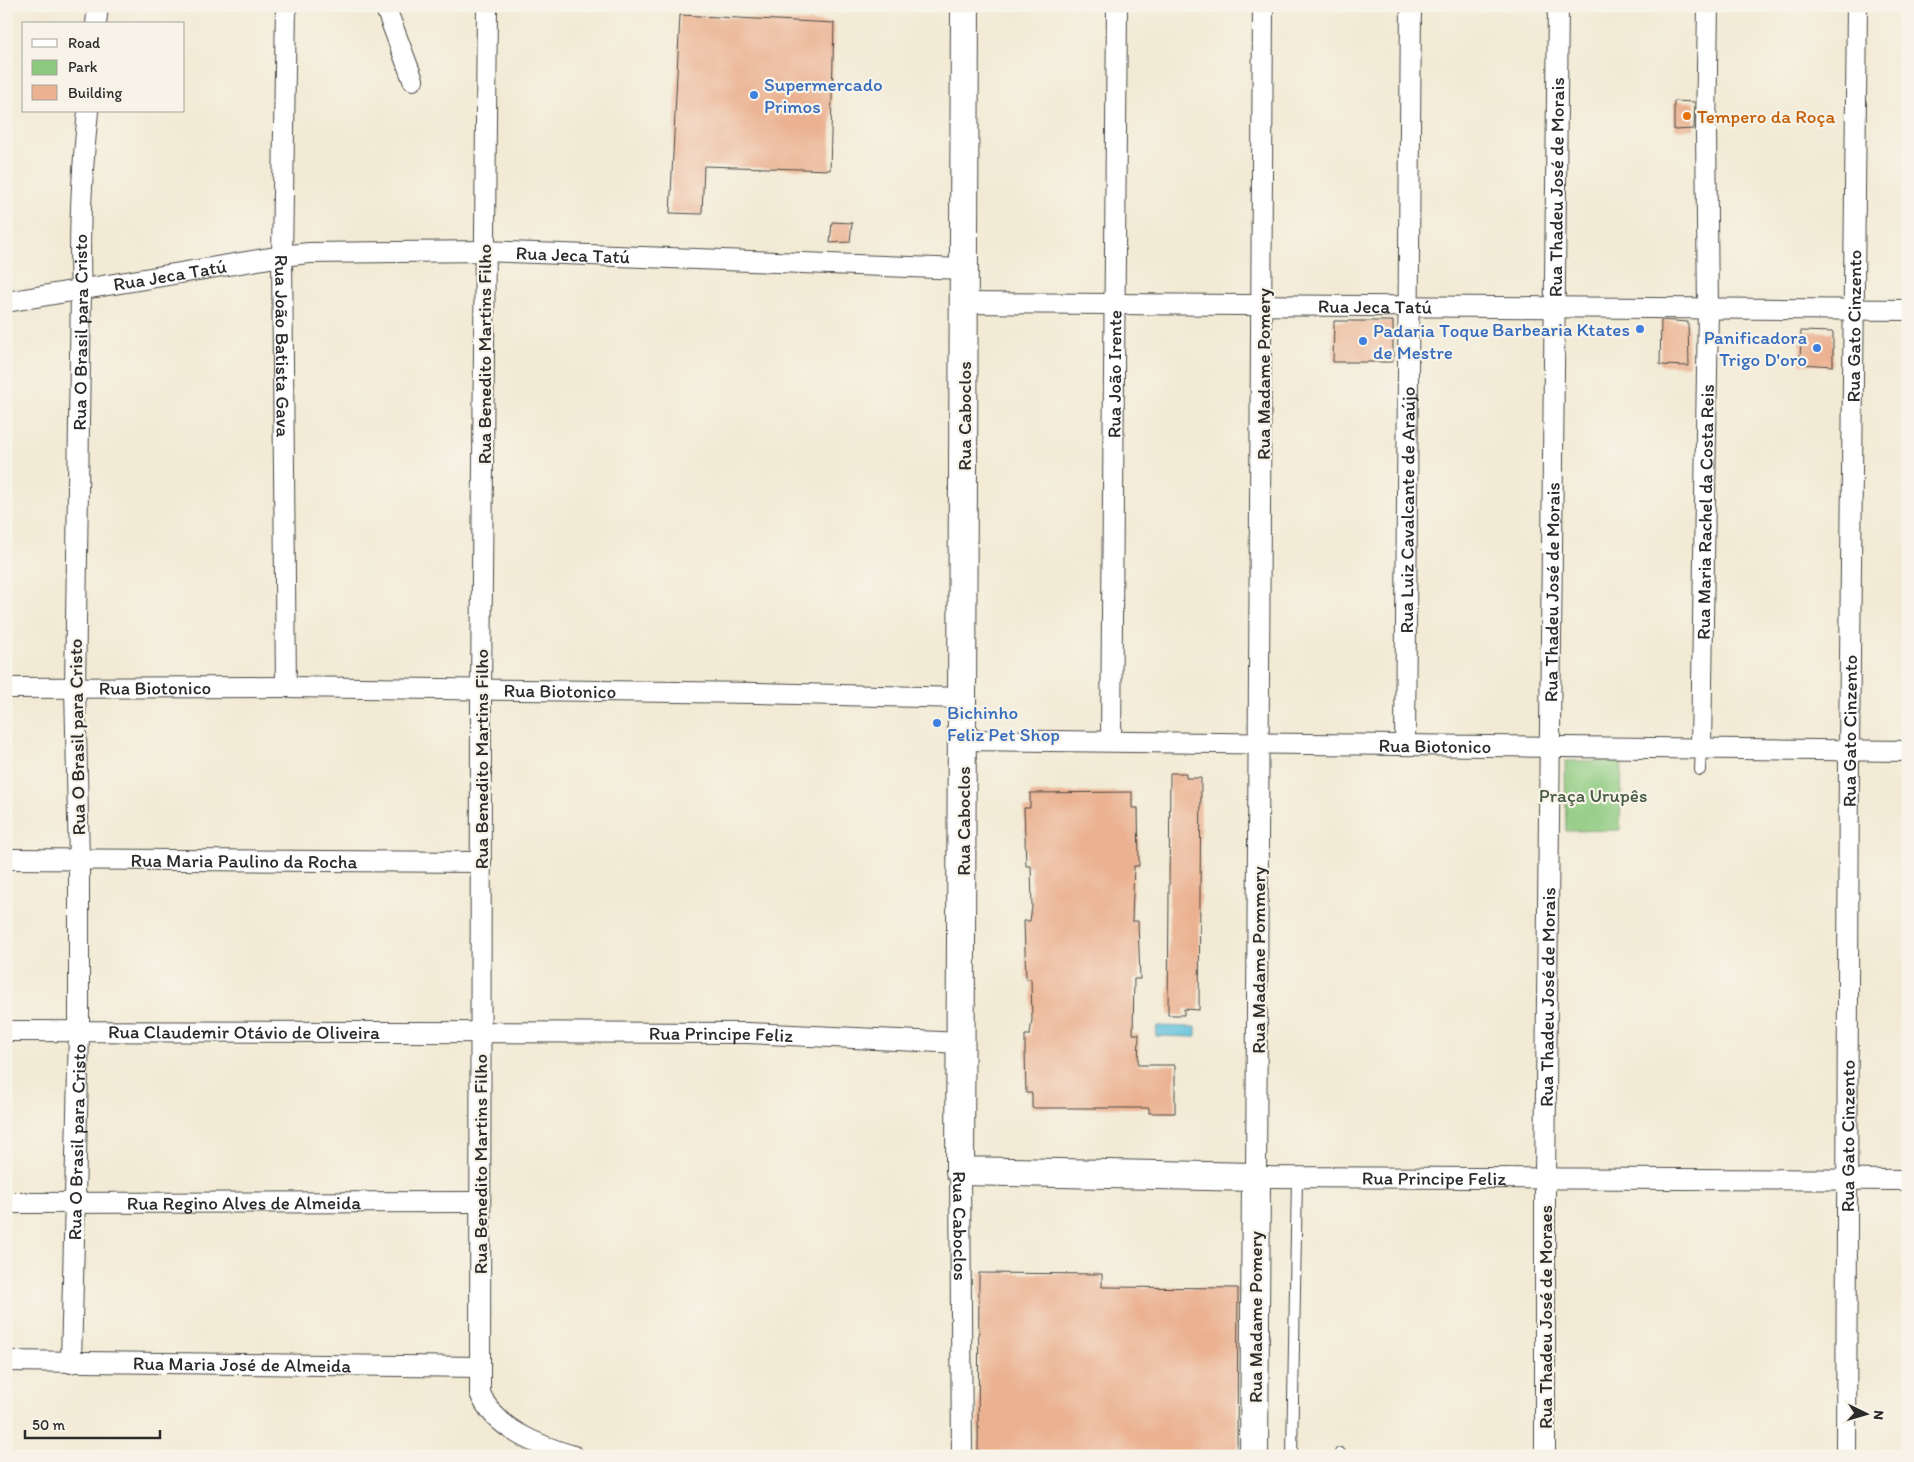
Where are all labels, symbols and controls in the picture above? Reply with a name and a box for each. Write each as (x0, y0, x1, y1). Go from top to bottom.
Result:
legend (22, 22, 185, 112)
text: Road (68, 34, 101, 52)
text: Park (68, 58, 98, 76)
place label: Supermercado Primos (764, 73, 883, 118)
street label: Rua Thadeu José de Morais (1543, 77, 1569, 297)
text: Building (68, 84, 122, 102)
marker: Supermercado Primos (748, 89, 760, 101)
place label: Tempero da Roça (1697, 105, 1835, 128)
marker: Tempero da Roça (1681, 110, 1693, 122)
street label: Rua O Brasil para Cristo (67, 234, 93, 431)
street label: Rua Jeca Tatú (515, 241, 631, 268)
street label: Rua Benedito Martins Filho (473, 244, 496, 464)
street label: Rua Gato Cinzento (1841, 250, 1866, 402)
street label: Rua Jeca Tatú (111, 254, 229, 295)
street label: Rua João Batista Gava (270, 254, 295, 438)
street label: Rua Madame Pomery (1252, 288, 1275, 460)
street label: Rua Jeca Tatú (1318, 294, 1433, 318)
street label: Rua João Irente (1102, 310, 1126, 438)
place label: Barbearia Ktates (1492, 318, 1630, 341)
place label: Padaria Toque de Mestre (1373, 319, 1489, 364)
marker: Barbearia Ktates (1634, 323, 1646, 335)
place label: Panificadora Trigo D'oro (1704, 326, 1807, 371)
marker: Padaria Toque de Mestre (1357, 335, 1369, 347)
marker: Panificadora Trigo D'oro (1811, 342, 1823, 354)
street label: Rua Caboclos (953, 361, 976, 471)
street label: Rua Maria Rachel da Costa Reis (1691, 384, 1718, 640)
street label: Rua Luiz Cavalcante de Araújo (1394, 386, 1419, 634)
street label: Rua Thadeu José de Morais (1539, 482, 1564, 702)
street label: Rua O Brasil para Cristo (64, 639, 90, 835)
street label: Rua Benedito Martins Filho (470, 649, 493, 869)
street label: Rua Gato Cinzento (1837, 655, 1862, 807)
street label: Rua Biotonico (99, 676, 211, 699)
street label: Rua Biotonico (504, 678, 616, 703)
place label: Bichinho Feliz Pet Shop (947, 701, 1060, 746)
marker: Bichinho Feliz Pet Shop (931, 717, 943, 729)
street label: Rua Biotonico (1379, 733, 1491, 758)
street label: Rua Caboclos (952, 766, 975, 876)
park label: Praça Urupês (1539, 784, 1647, 807)
street label: Rua Maria Paulino da Rocha (130, 848, 358, 873)
street label: Rua Madame Pommery (1247, 866, 1270, 1054)
street label: Rua Thadeu José de Morais (1534, 887, 1560, 1107)
street label: Rua Claudemir Otávio de Oliveira (108, 1020, 380, 1044)
street label: Rua Principe Feliz (649, 1021, 794, 1047)
street label: Rua O Brasil para Cristo (62, 1043, 90, 1241)
street label: Rua Benedito Martins Filho (469, 1054, 492, 1274)
street label: Rua Gato Cinzento (1836, 1060, 1859, 1212)
street label: Rua Principe Feliz (1362, 1166, 1506, 1190)
street label: Rua Caboclos (949, 1171, 972, 1281)
street label: Rua Regino Alves de Almeida (127, 1191, 361, 1214)
street label: Rua Thadeu José de Moraes (1534, 1205, 1557, 1429)
street label: Rua Madame Pomery (1244, 1231, 1267, 1403)
street label: Rua Maria José de Almeida (133, 1351, 351, 1377)
north arrow (1842, 1390, 1892, 1440)
scale bar (25, 1407, 160, 1439)
text: N (1870, 1410, 1887, 1421)
text: 50 m (32, 1416, 65, 1434)

